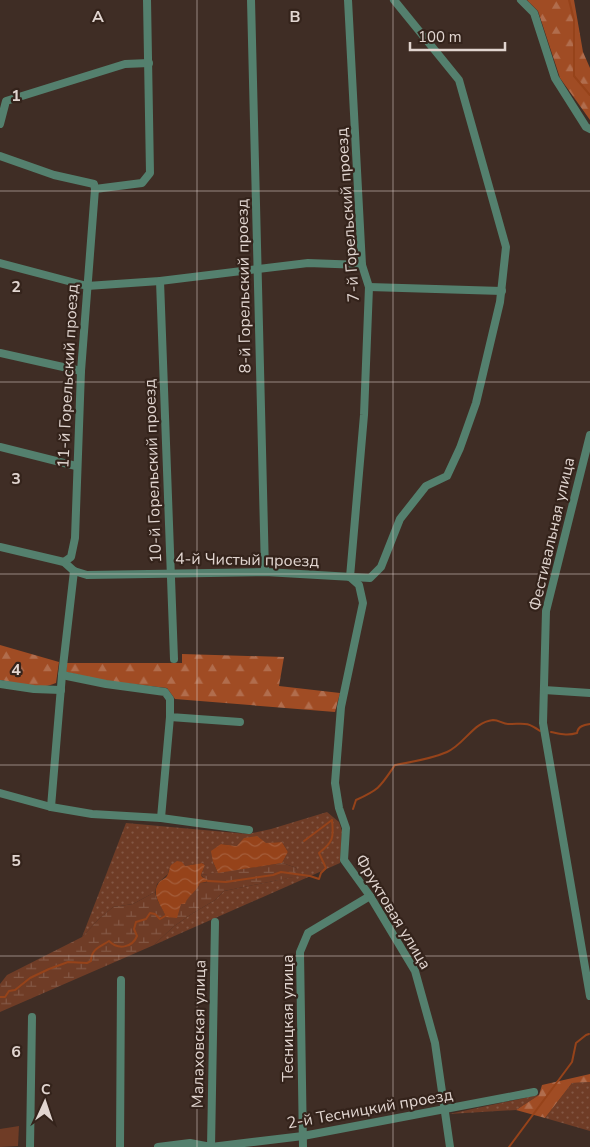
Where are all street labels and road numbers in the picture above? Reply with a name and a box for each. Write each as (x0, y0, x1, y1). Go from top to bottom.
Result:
street label: 7-й Горельский проезд (331, 127, 365, 303)
street label: 8-й Горельский проезд (231, 198, 257, 373)
street label: 11-й Горельский проезд (52, 283, 84, 469)
street label: 10-й Горельский проезд (139, 378, 167, 563)
street label: Фестивальная улица (524, 455, 580, 613)
street label: 4-й Чистый проезд (175, 548, 320, 572)
street label: Фруктовая улица (350, 850, 436, 974)
street label: Тесницкая улица (277, 954, 299, 1082)
street label: Малаховская улица (187, 960, 211, 1108)
street label: 2-й Тесницкий проезд (285, 1083, 455, 1134)

